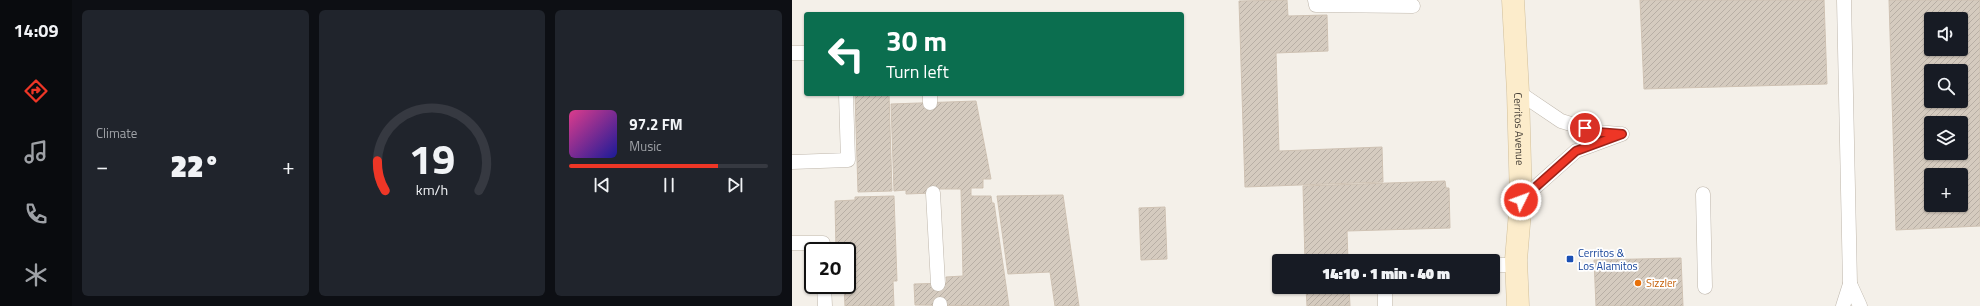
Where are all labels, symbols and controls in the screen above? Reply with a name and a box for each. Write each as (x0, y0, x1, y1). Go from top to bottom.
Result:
map controls (1924, 12, 1968, 212)
button: sound (1924, 12, 1968, 56)
text: 14:09 (14, 17, 58, 44)
text: 30 m (886, 19, 947, 62)
icon: left (820, 28, 872, 80)
text: Turn left (886, 58, 949, 85)
button: search (1924, 64, 1968, 108)
icon: directions (22, 77, 50, 105)
street label: Cerritos Avenue (1510, 92, 1528, 166)
pin (1568, 111, 1602, 145)
text: 97.2 FM (629, 113, 683, 136)
button: layers (1924, 116, 1968, 160)
icon: arrive (1574, 117, 1596, 139)
text: Climate (96, 123, 137, 143)
text: 19 (409, 127, 455, 190)
text: Music (629, 136, 662, 156)
icon: music (22, 138, 50, 166)
text: 22° (171, 143, 220, 189)
text: − (96, 149, 108, 183)
text: + (282, 149, 295, 183)
button: + (1924, 168, 1968, 212)
icon: previous (591, 174, 613, 196)
icon: pause (658, 174, 680, 196)
icon: next (724, 174, 746, 196)
text: km/h (416, 179, 448, 201)
position arrow (1500, 179, 1542, 221)
icon: phone (22, 200, 50, 228)
speed limit sign: 20 (804, 242, 856, 294)
place label: Cerritos & Los Alamitos (1578, 245, 1638, 274)
marker: Cerritos & Los Alamitos (1565, 254, 1575, 264)
icon: climate (22, 261, 50, 289)
text: 14:10 · 1 min · 40 m (1322, 262, 1450, 285)
place label: Sizzler (1646, 275, 1676, 291)
marker: Sizzler (1633, 278, 1643, 288)

